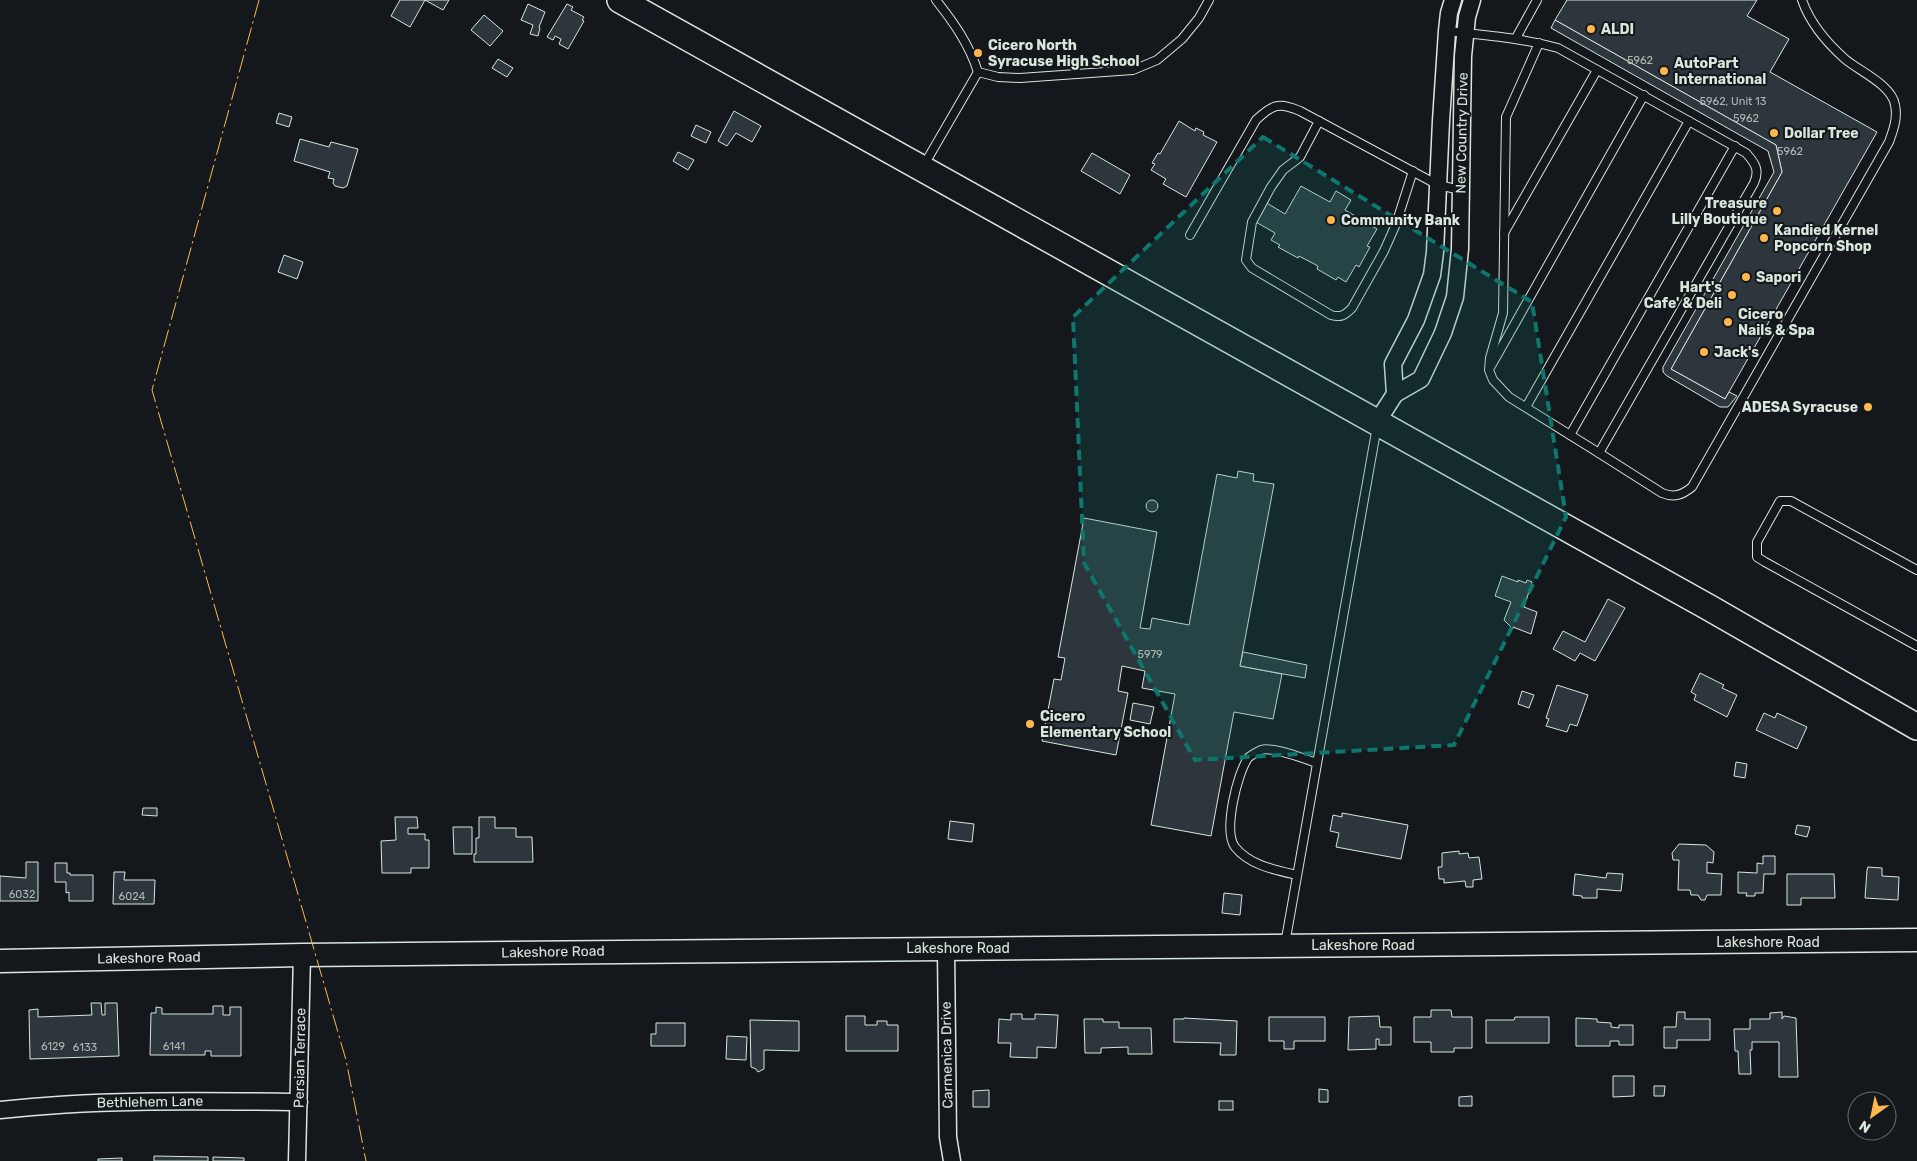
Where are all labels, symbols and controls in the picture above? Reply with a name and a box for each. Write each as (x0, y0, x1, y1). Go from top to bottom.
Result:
place label: ALDI (1601, 21, 1634, 38)
marker: ALDI (1585, 23, 1597, 35)
place label: Cicero North Syracuse High School (988, 37, 1140, 70)
marker: Cicero North Syracuse High School (972, 47, 984, 59)
house number: 5962 (1627, 54, 1653, 67)
place label: AutoPart International (1674, 55, 1766, 88)
marker: AutoPart International (1658, 65, 1670, 77)
street label: New Country Drive (1452, 72, 1472, 194)
house number: 5962, Unit 13 (1700, 95, 1767, 108)
house number: 5962 (1733, 112, 1759, 125)
place label: Dollar Tree (1784, 125, 1859, 142)
marker: Dollar Tree (1768, 127, 1780, 139)
house number: 5962 (1777, 145, 1803, 158)
place label: Treasure Lilly Boutique (1672, 195, 1767, 228)
marker: Treasure Lilly Boutique (1771, 205, 1783, 217)
place label: Community Bank (1341, 212, 1461, 229)
marker: Community Bank (1325, 214, 1337, 226)
place label: Kandied Kernel Popcorn Shop (1774, 222, 1878, 255)
marker: Kandied Kernel Popcorn Shop (1758, 232, 1770, 244)
place label: Sapori (1756, 269, 1801, 286)
marker: Sapori (1740, 271, 1752, 283)
place label: Hart's Cafe' & Deli (1644, 279, 1722, 312)
marker: Hart's Cafe' & Deli (1726, 289, 1738, 301)
place label: Cicero Nails & Spa (1738, 306, 1815, 339)
marker: Cicero Nails & Spa (1722, 316, 1734, 328)
place label: Jack's (1714, 344, 1759, 361)
marker: Jack's (1698, 346, 1710, 358)
place label: ADESA Syracuse (1742, 399, 1858, 416)
marker: ADESA Syracuse (1862, 401, 1874, 413)
house number: 5979 (1137, 648, 1163, 661)
place label: Cicero Elementary School (1040, 708, 1171, 741)
marker: Cicero Elementary School (1024, 718, 1036, 730)
house number: 6032 (9, 888, 35, 901)
house number: 6024 (119, 890, 146, 903)
street label: Lakeshore Road (1716, 934, 1820, 951)
street label: Lakeshore Road (1311, 937, 1415, 954)
street label: Lakeshore Road (906, 940, 1010, 957)
street label: Lakeshore Road (501, 943, 605, 961)
street label: Lakeshore Road (97, 949, 201, 967)
street label: Carmenica Drive (938, 1001, 956, 1109)
street label: Persian Terrace (291, 1008, 309, 1108)
house number: 6129 (41, 1040, 65, 1053)
house number: 6141 (163, 1040, 185, 1053)
house number: 6133 (73, 1041, 98, 1054)
north arrow (1847, 1091, 1897, 1141)
street label: Bethlehem Lane (97, 1093, 204, 1111)
text: N (1856, 1117, 1874, 1136)

